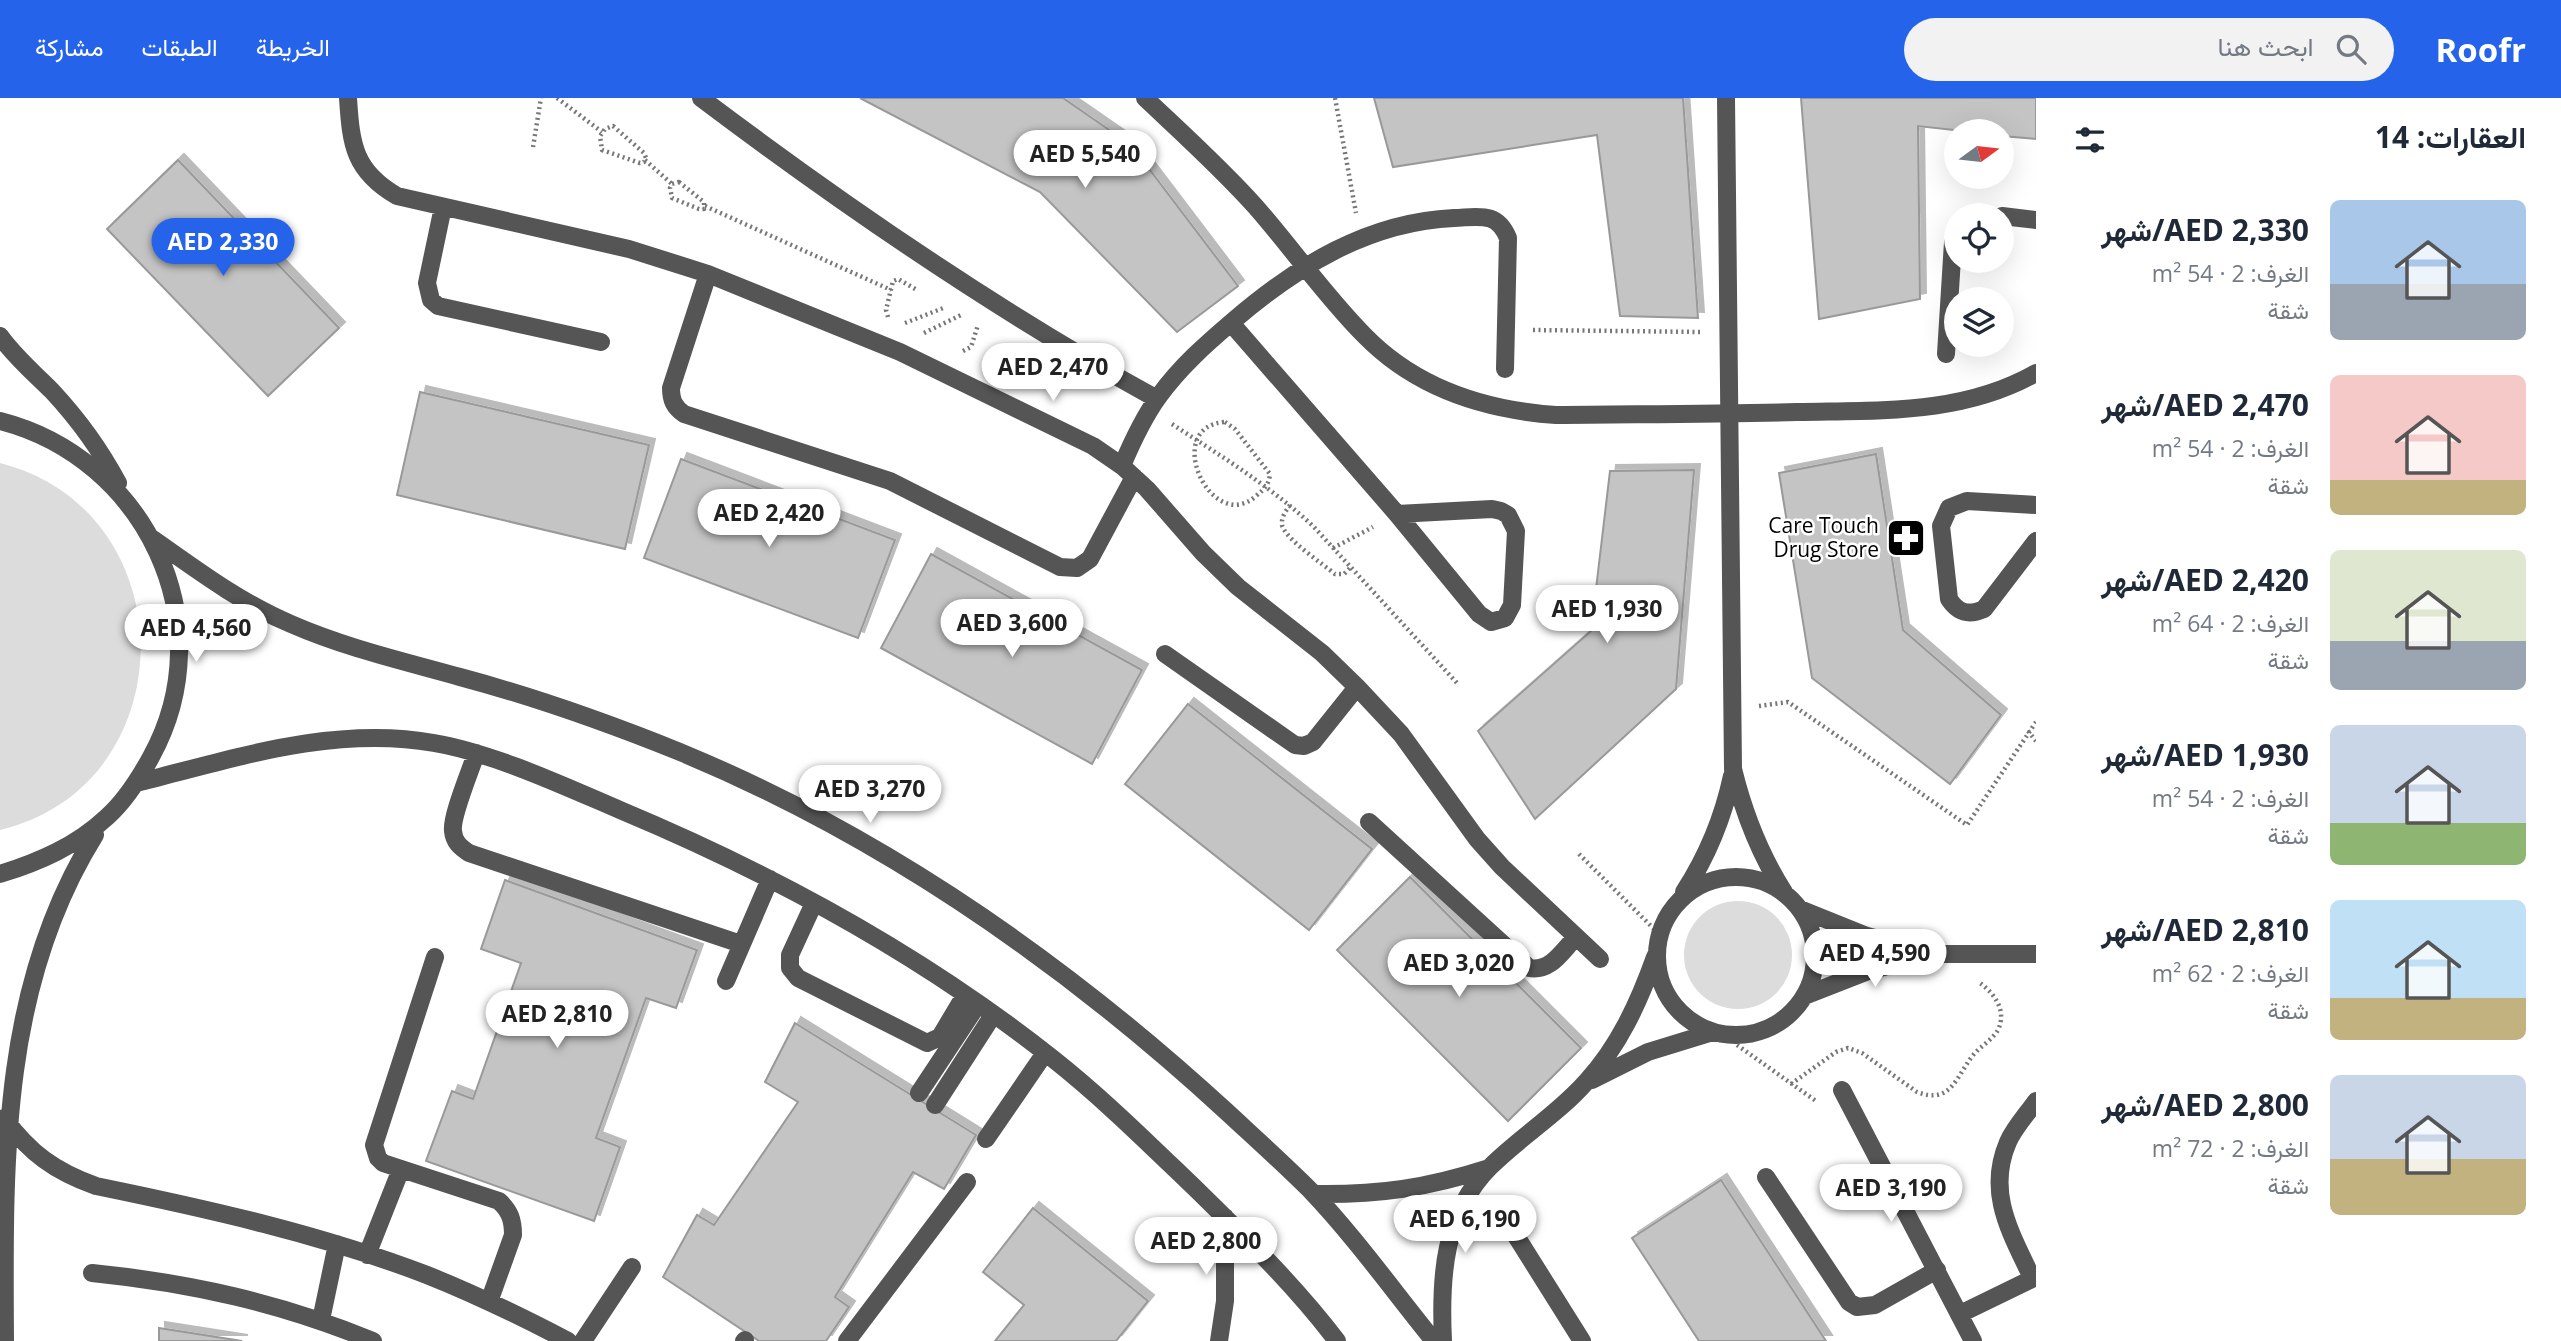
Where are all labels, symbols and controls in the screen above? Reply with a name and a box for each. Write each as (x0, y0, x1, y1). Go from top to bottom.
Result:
search box (1904, 18, 2394, 81)
text: Roofr (2436, 27, 2526, 72)
text: ابحث هنا (2218, 28, 2314, 64)
text: مشاركة (35, 30, 103, 63)
text: الطبقات (141, 30, 218, 63)
text: الخريطة (256, 30, 330, 63)
icon: search (2332, 30, 2370, 68)
text: العقارات: 14 (2375, 116, 2526, 157)
north arrow (1944, 119, 2014, 189)
map controls (1944, 119, 2014, 357)
icon: filters (2071, 121, 2109, 159)
pin: AED 5,540 (1005, 130, 1165, 190)
text: AED 5,540 (1030, 137, 1140, 169)
button: locate (1944, 203, 2014, 273)
text: AED 2,330/شهر (2101, 209, 2309, 250)
pin: AED 2,330 (143, 218, 303, 278)
text: AED 2,330 (168, 225, 278, 257)
icon: home (2386, 228, 2470, 312)
text: الغرف: 2 · 54 m² (2152, 257, 2309, 289)
button: layers (1944, 287, 2014, 357)
text: شقة (2267, 294, 2309, 326)
pin: AED 2,470 (973, 344, 1133, 403)
text: AED 2,470 (998, 350, 1108, 382)
text: AED 2,470/شهر (2101, 384, 2309, 425)
icon: home (2386, 403, 2470, 487)
text: الغرف: 2 · 54 m² (2152, 432, 2309, 464)
text: شقة (2267, 469, 2309, 501)
pin: AED 2,420 (689, 490, 849, 549)
text: AED 2,420 (714, 496, 824, 528)
place label: Care Touch Drug Store (1768, 511, 1879, 563)
pharmacy icon: Care Touch Drug Store (1885, 517, 1927, 559)
text: AED 2,420/شهر (2101, 559, 2309, 600)
icon: home (2386, 578, 2470, 662)
pin: AED 1,930 (1527, 586, 1687, 645)
text: AED 1,930 (1552, 592, 1662, 624)
pin: AED 3,600 (932, 600, 1092, 659)
pin: AED 4,560 (116, 604, 276, 664)
text: AED 3,600 (957, 606, 1067, 638)
text: الغرف: 2 · 64 m² (2152, 607, 2309, 639)
text: AED 4,560 (141, 611, 251, 643)
text: شقة (2267, 644, 2309, 676)
text: AED 1,930/شهر (2101, 734, 2309, 775)
icon: home (2386, 753, 2470, 837)
pin: AED 3,270 (790, 766, 950, 825)
text: AED 3,270 (815, 772, 925, 804)
text: الغرف: 2 · 54 m² (2152, 782, 2309, 814)
text: شقة (2267, 819, 2309, 851)
text: AED 2,810/شهر (2101, 909, 2309, 950)
icon: home (2386, 928, 2470, 1012)
pin: AED 4,590 (1795, 930, 1955, 989)
text: AED 4,590 (1820, 936, 1930, 968)
pin: AED 3,020 (1379, 940, 1539, 999)
text: AED 3,020 (1404, 946, 1514, 978)
text: الغرف: 2 · 62 m² (2152, 957, 2309, 989)
pin: AED 2,810 (477, 990, 637, 1050)
text: شقة (2267, 994, 2309, 1026)
text: AED 2,810 (502, 997, 612, 1029)
text: AED 2,800/شهر (2101, 1084, 2309, 1125)
icon: home (2386, 1103, 2470, 1187)
text: الغرف: 2 · 72 m² (2152, 1132, 2309, 1164)
pin: AED 3,190 (1811, 1164, 1971, 1224)
text: شقة (2267, 1169, 2309, 1201)
text: AED 3,190 (1836, 1171, 1946, 1203)
pin: AED 6,190 (1385, 1196, 1545, 1255)
text: AED 6,190 (1410, 1202, 1520, 1234)
pin: AED 2,800 (1126, 1218, 1286, 1277)
text: AED 2,800 (1151, 1224, 1261, 1256)

